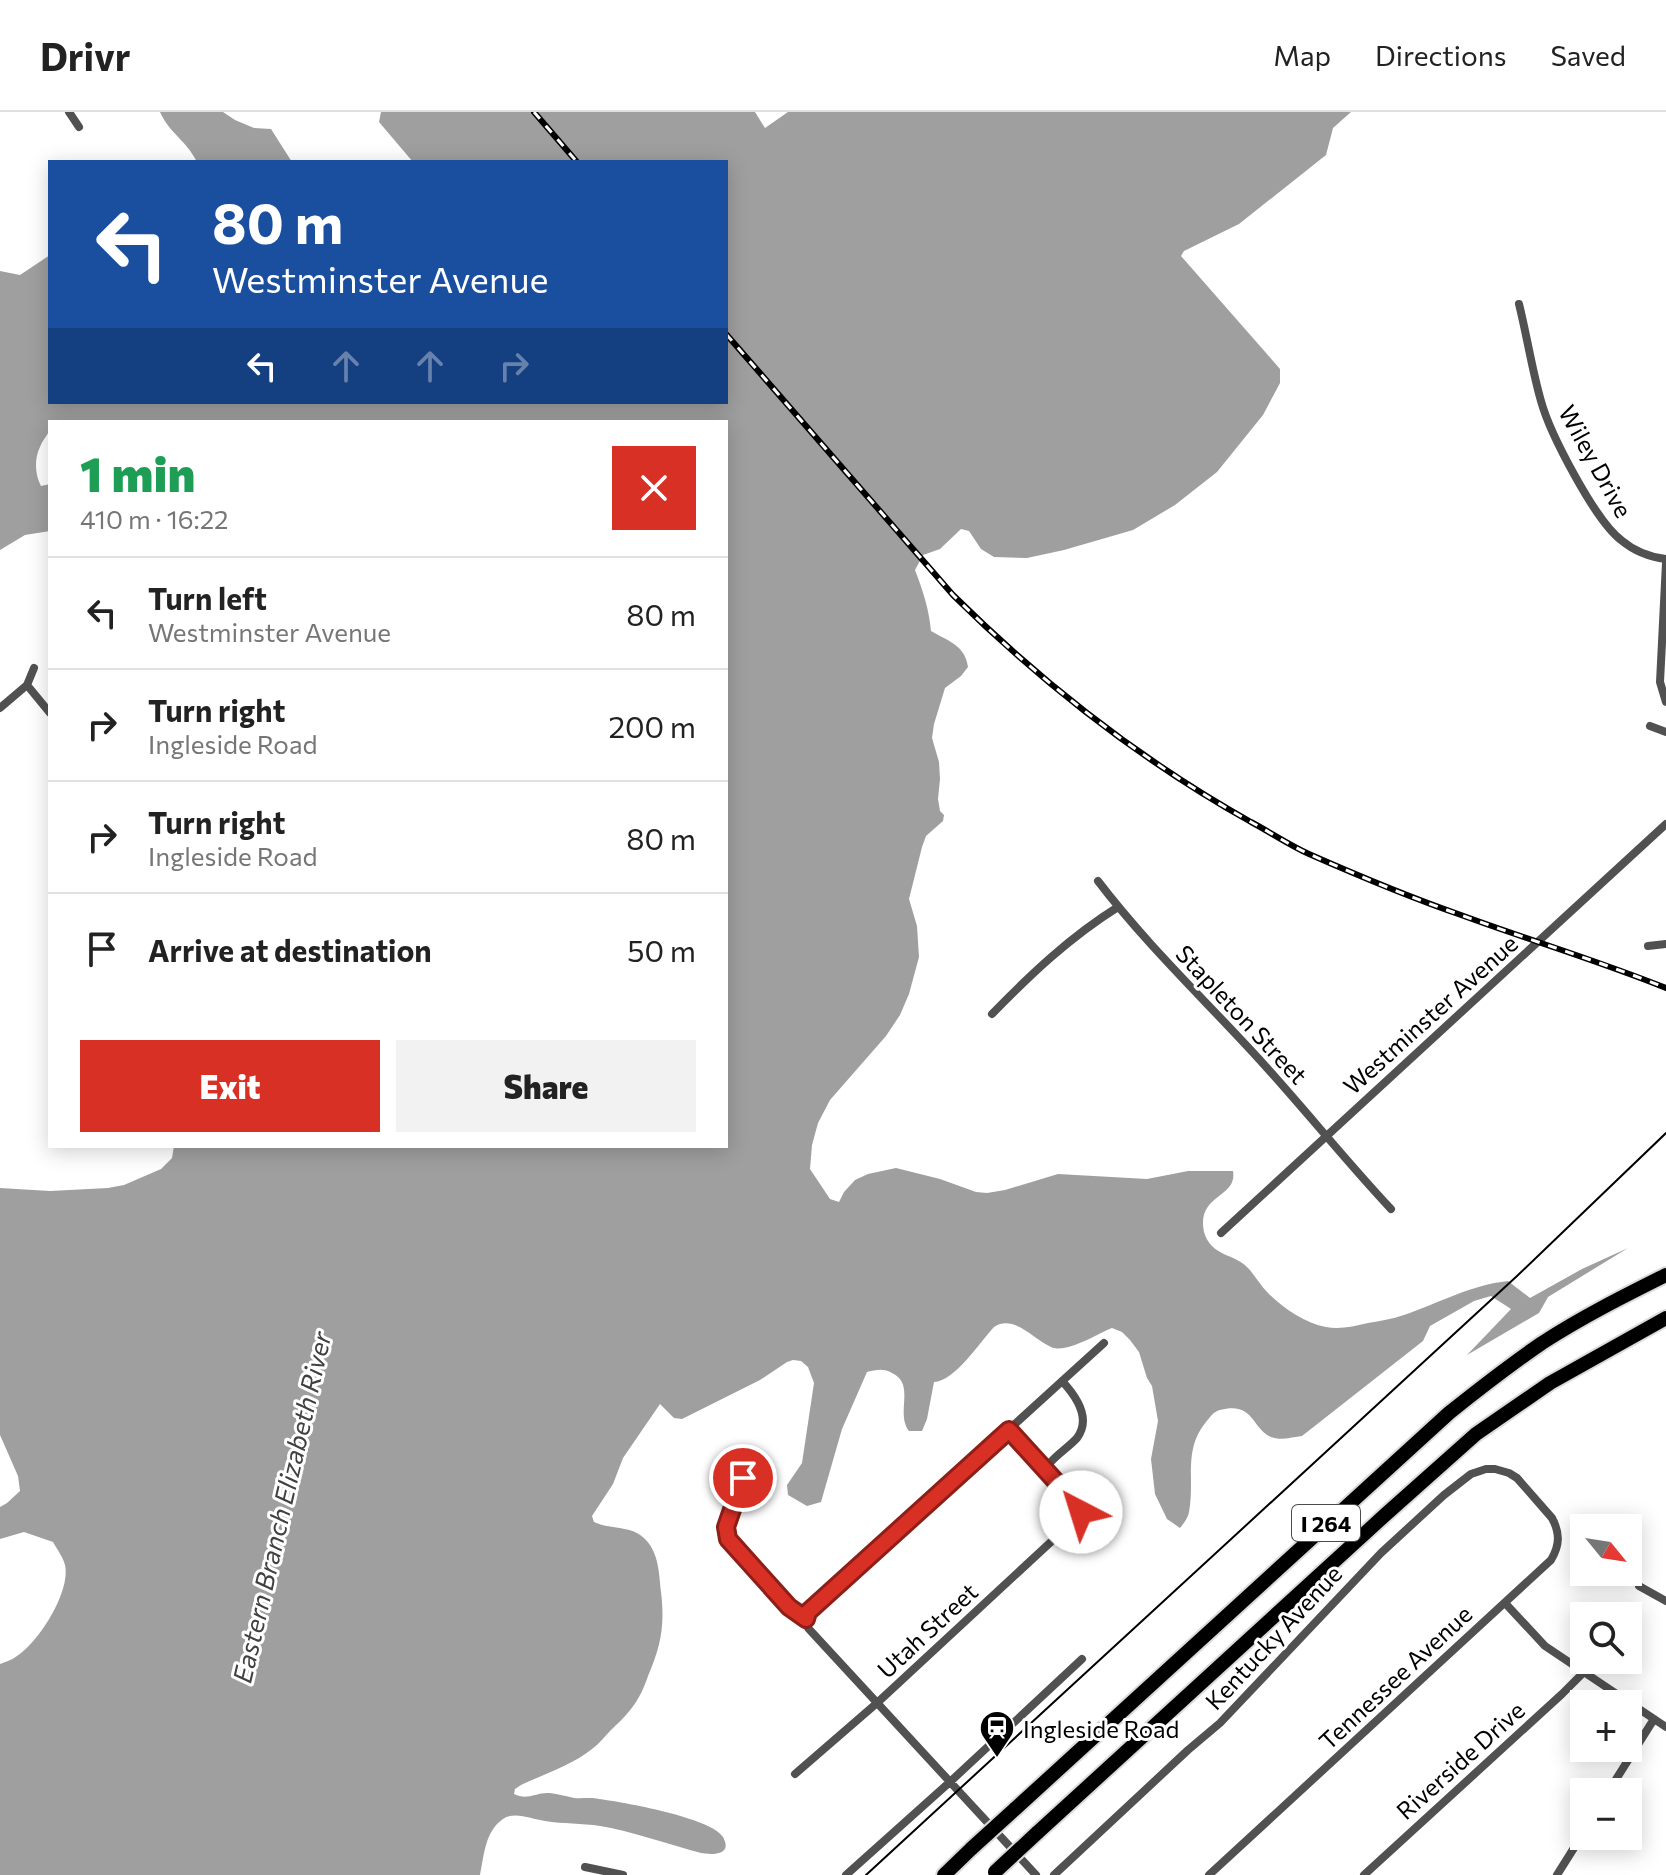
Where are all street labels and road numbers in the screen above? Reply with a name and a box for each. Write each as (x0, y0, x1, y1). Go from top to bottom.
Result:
street label: Wiley Drive (1553, 400, 1639, 522)
street label: Westminster Avenue (1337, 928, 1523, 1100)
street label: Stapleton Street (1170, 939, 1314, 1090)
road number: I 264 (1292, 1505, 1360, 1541)
street label: Kentucky Avenue (1199, 1559, 1347, 1715)
street label: Utah Street (871, 1576, 983, 1684)
street label: Tennessee Avenue (1313, 1599, 1477, 1755)
street label: Riverside Drive (1390, 1695, 1530, 1825)

